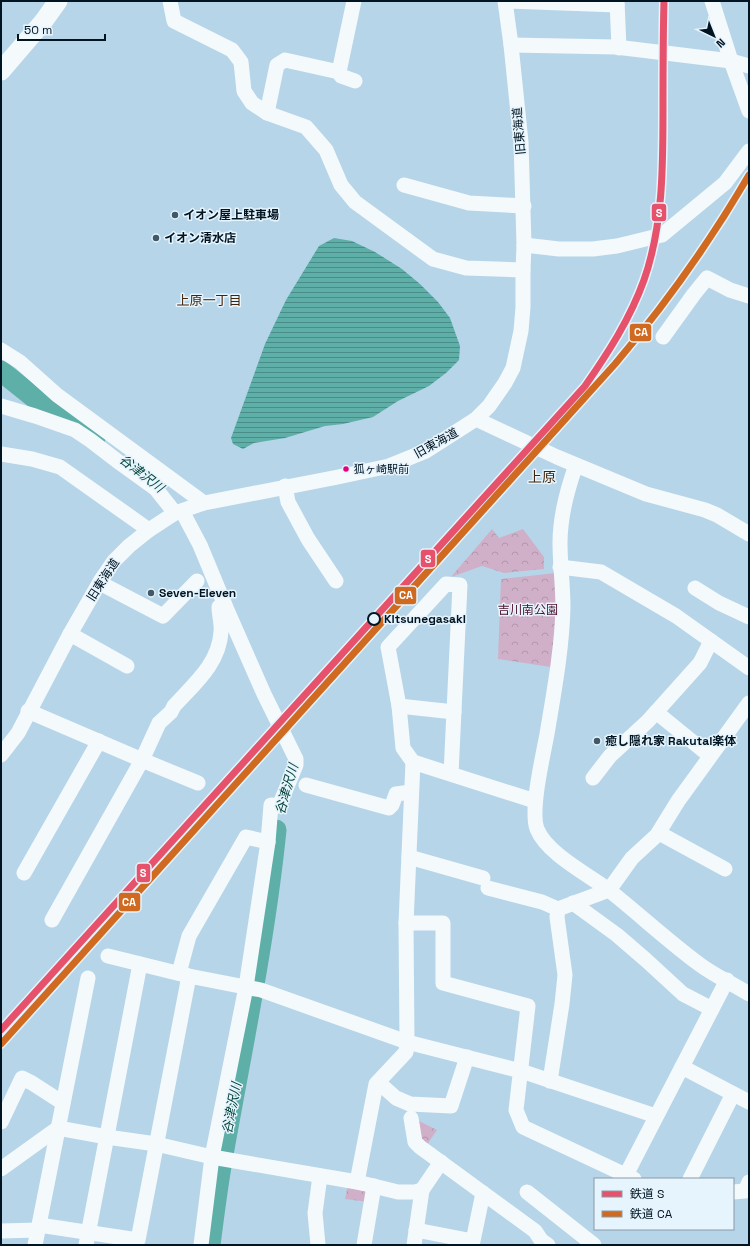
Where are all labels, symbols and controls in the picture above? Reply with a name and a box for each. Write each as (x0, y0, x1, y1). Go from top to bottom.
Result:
scale bar (18, 16, 105, 42)
north arrow (694, 16, 734, 56)
text: 50 m (24, 22, 52, 38)
text: N (713, 36, 728, 51)
street label: 旧東海道 (509, 106, 529, 156)
line badge: S (651, 203, 667, 222)
text: S (656, 206, 663, 220)
place label: イオン屋上駐車場 (183, 207, 279, 223)
marker: イオン屋上駐車場 (170, 210, 180, 220)
place label: イオン清水店 (164, 230, 236, 246)
marker: イオン清水店 (151, 233, 161, 243)
district label: 上原一丁目 (176, 292, 242, 309)
line badge: CA (629, 323, 652, 342)
text: CA (634, 325, 648, 339)
street label: 旧東海道 (411, 424, 461, 462)
water label: 谷津沢川 (116, 451, 169, 497)
place label: 狐ヶ崎駅前 (354, 462, 409, 476)
marker: 狐ヶ崎駅前 (341, 464, 351, 474)
district label: 上原 (528, 468, 556, 486)
line badge: S (420, 549, 436, 568)
text: S (425, 552, 432, 566)
street label: 旧東海道 (83, 556, 123, 604)
place label: Seven-Eleven (159, 585, 236, 601)
line badge: CA (394, 586, 417, 605)
marker: Seven-Eleven (146, 588, 156, 598)
text: CA (399, 588, 413, 602)
park label: 吉川南公園 (498, 602, 558, 618)
place label: Kitsunegasaki (384, 611, 466, 627)
marker: Kitsunegasaki (367, 612, 381, 626)
place label: 癒し隠れ家 Rakutai楽体 (605, 733, 736, 749)
marker: 癒し隠れ家 Rakutai楽体 (592, 736, 602, 746)
water label: 谷津沢川 (271, 760, 302, 816)
line badge: S (136, 863, 151, 883)
text: S (140, 866, 147, 880)
line badge: CA (118, 892, 141, 912)
text: CA (122, 895, 136, 909)
water label: 谷津沢川 (218, 1079, 245, 1135)
legend (594, 1178, 734, 1230)
text: 鉄道 S (630, 1186, 664, 1202)
text: 鉄道 CA (630, 1206, 673, 1222)

